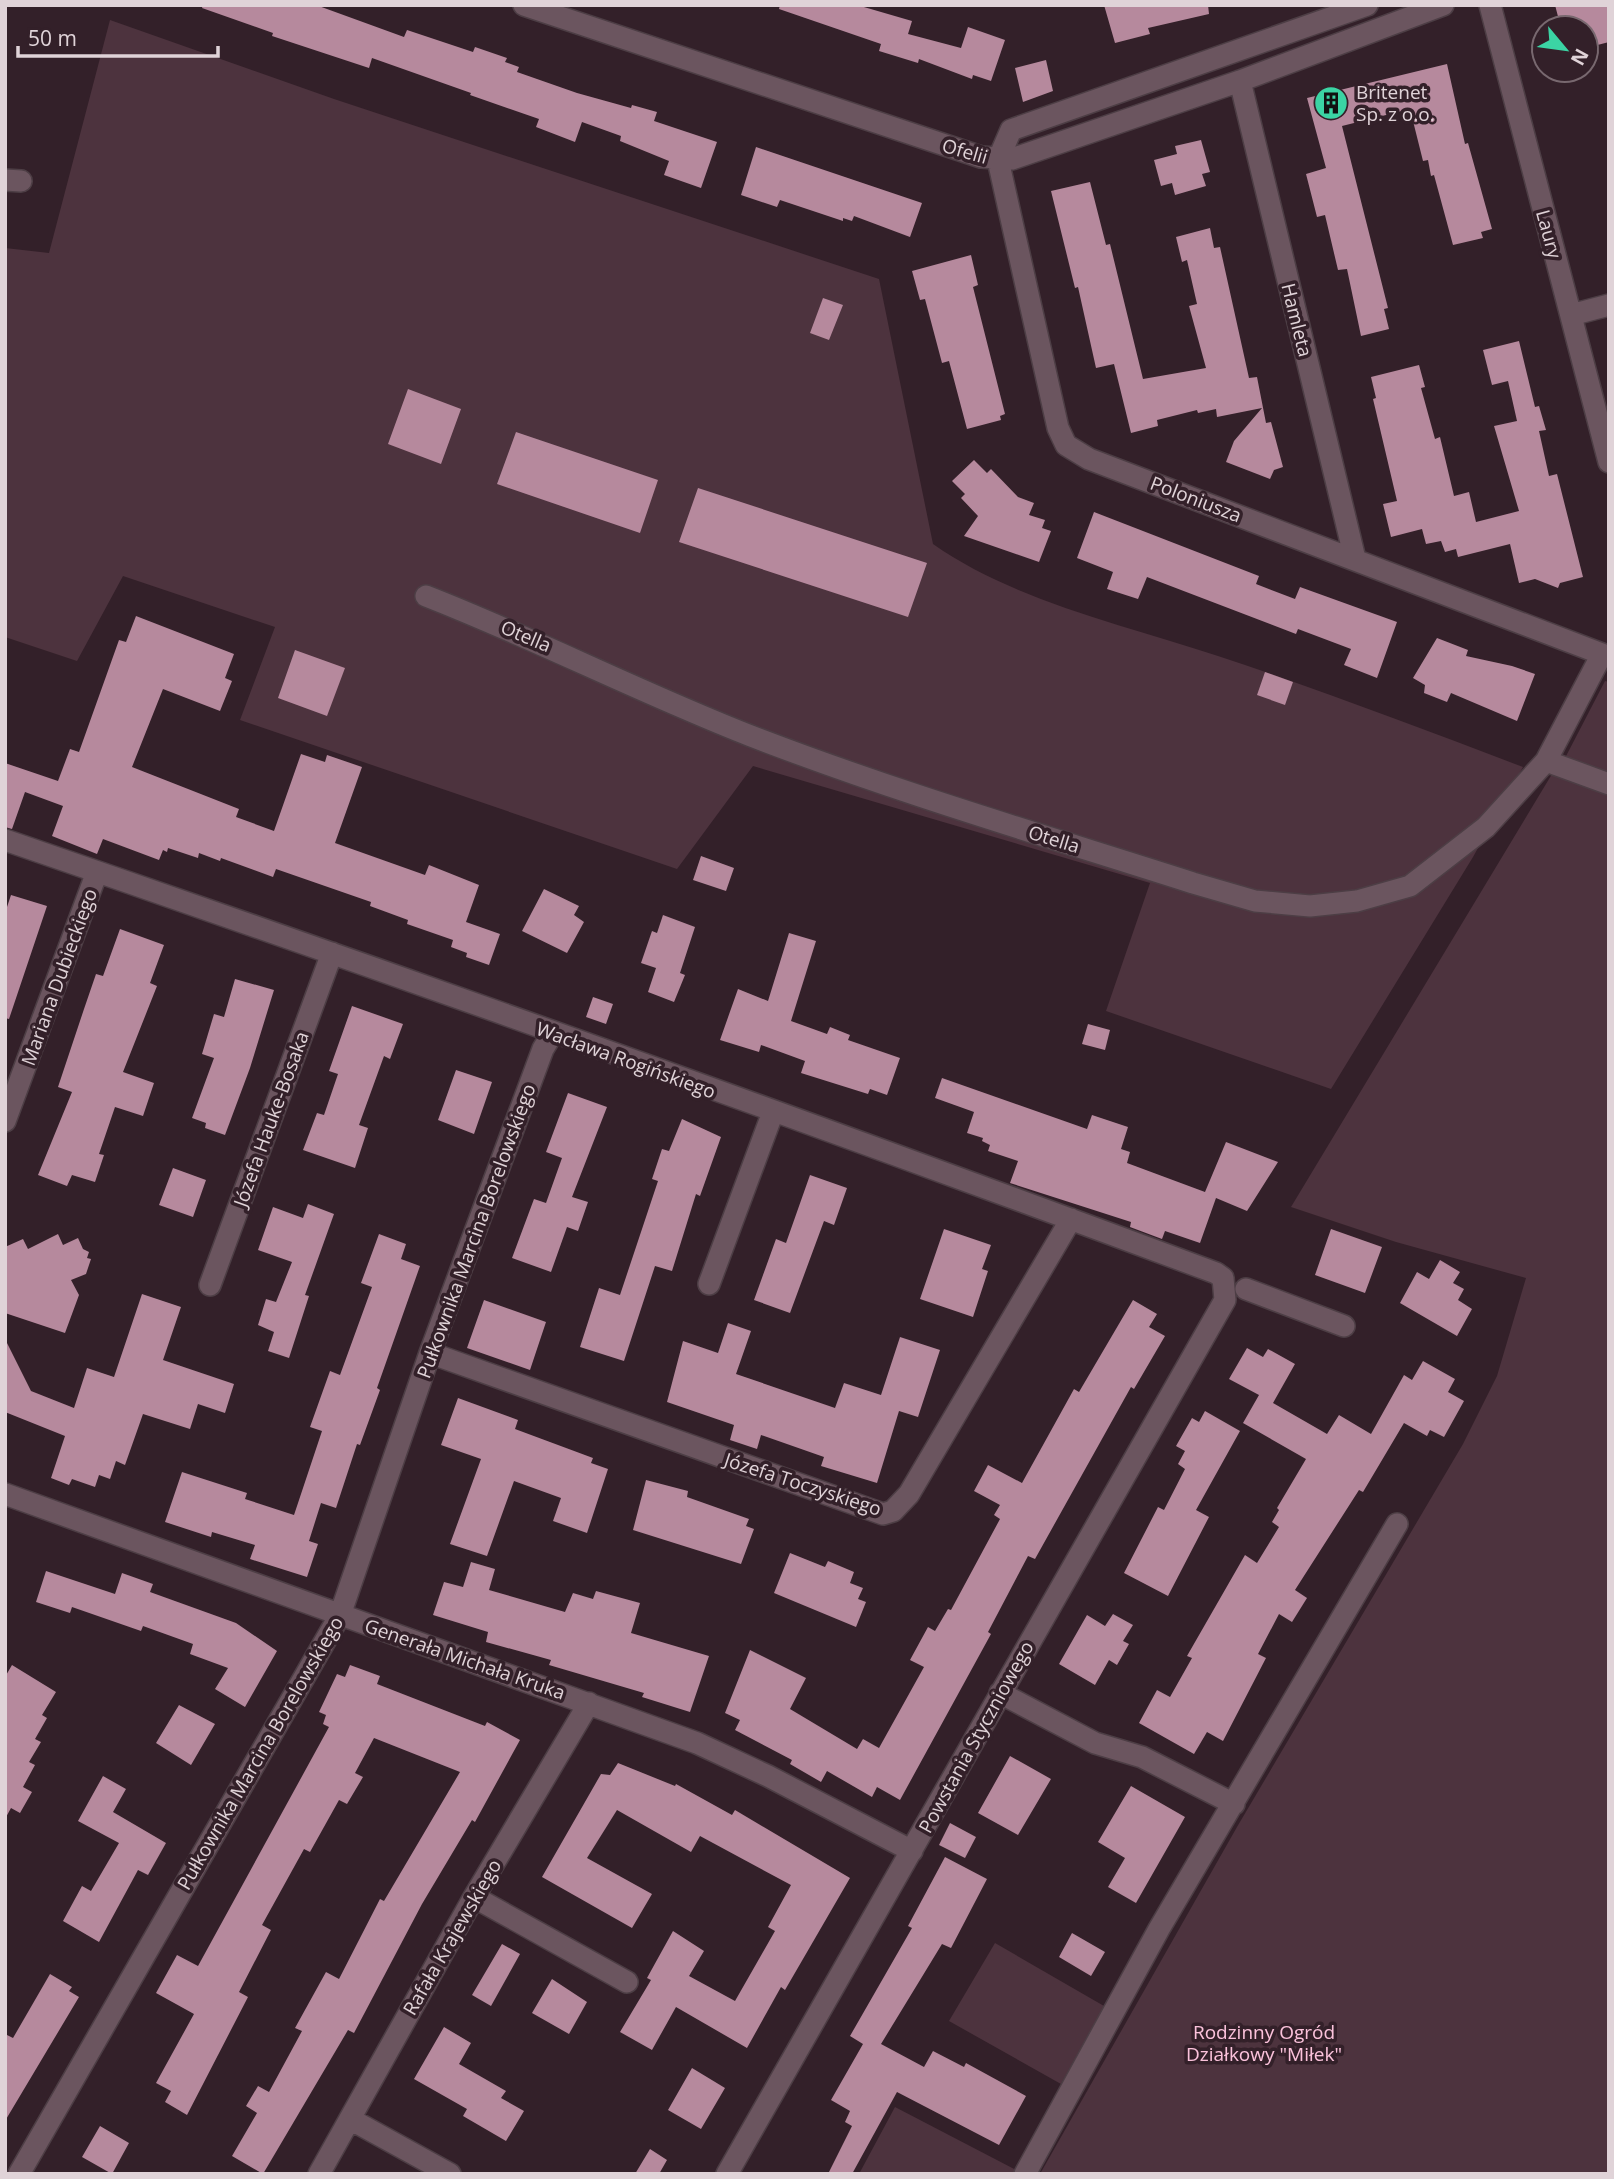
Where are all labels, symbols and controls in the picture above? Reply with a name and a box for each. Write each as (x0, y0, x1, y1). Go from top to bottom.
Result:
scale bar (18, 14, 217, 58)
north arrow (1530, 14, 1600, 84)
text: 50 m (28, 24, 77, 52)
text: N (1565, 44, 1595, 70)
place label: Britenet Sp. z o.o. (1356, 79, 1435, 127)
building icon: Britenet Sp. z o.o. (1312, 84, 1350, 122)
street label: Ofelii (939, 132, 991, 170)
street label: Laury (1530, 207, 1568, 262)
street label: Hamleta (1275, 280, 1319, 360)
street label: Poloniusza (1147, 470, 1245, 528)
street label: Otella (497, 614, 555, 658)
street label: Otella (1025, 819, 1083, 859)
street label: Mariana Dubieckiego (15, 885, 103, 1069)
street label: Wacława Rogińskiego (533, 1015, 719, 1105)
street label: Józefa Hauke-Bosaka (226, 1028, 315, 1212)
street label: Pułkownika Marcina Borelowskiego (410, 1080, 542, 1382)
street label: Józefa Toczyskiego (719, 1446, 885, 1522)
street label: Pułkownika Marcina Borelowskiego (171, 1612, 349, 1894)
street label: Generała Michała Kruka (361, 1612, 569, 1706)
street label: Powstania Styczniowego (912, 1636, 1040, 1838)
street label: Rafała Krajewskiego (397, 1854, 507, 2020)
park label: Rodzinny Ogród Działkowy "Miłek" (1186, 2019, 1342, 2067)

